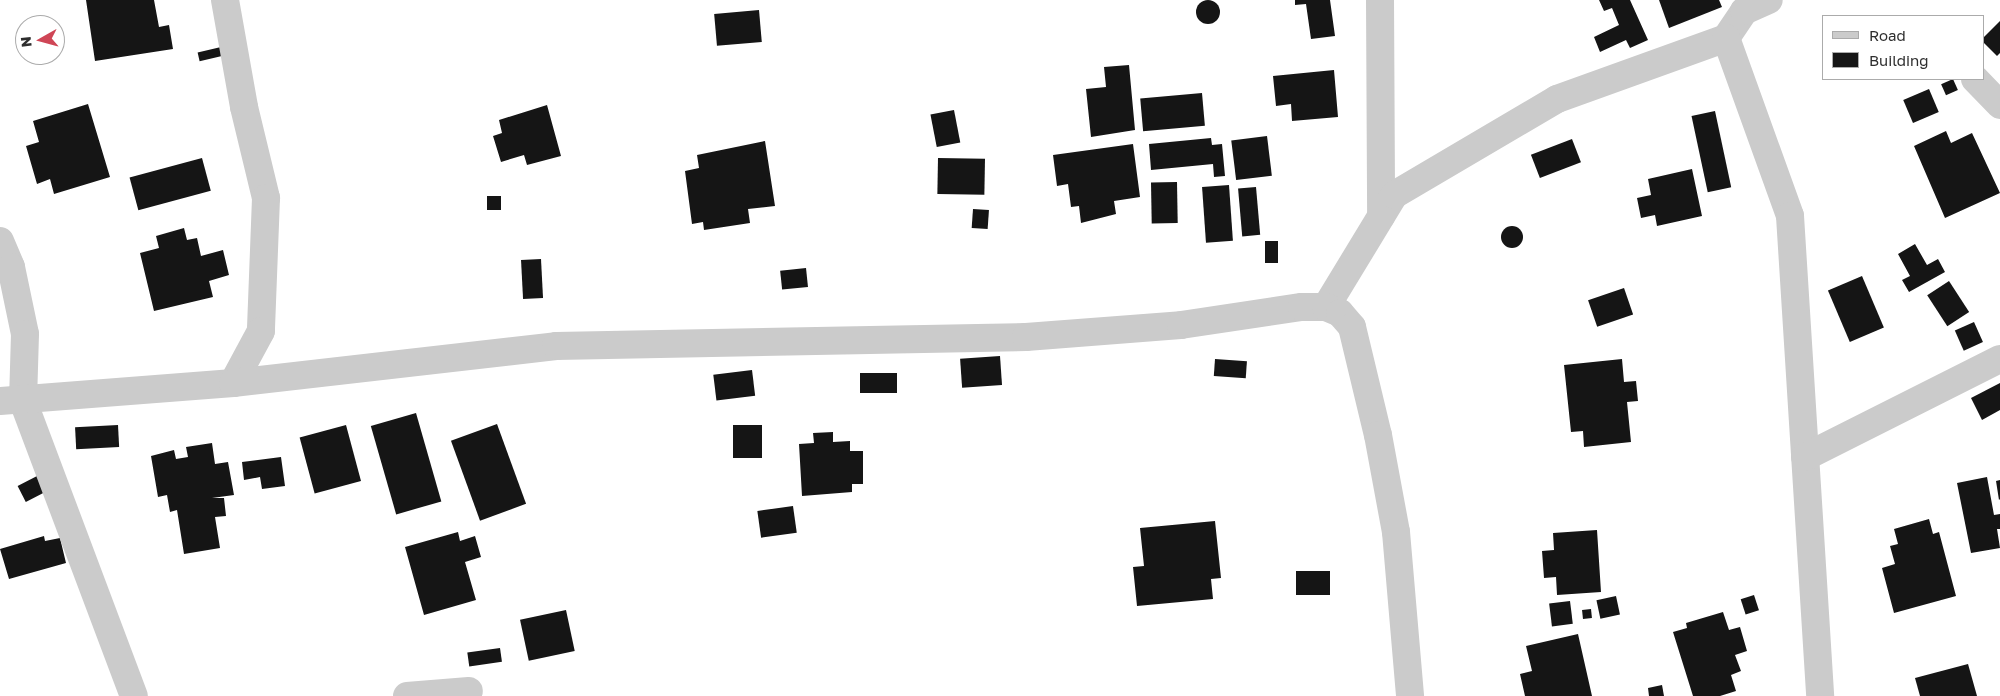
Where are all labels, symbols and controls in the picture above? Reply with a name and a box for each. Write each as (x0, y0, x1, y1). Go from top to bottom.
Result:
north arrow (15, 15, 65, 65)
legend (1822, 15, 1985, 80)
text: Road (1869, 26, 1906, 44)
text: N (17, 35, 35, 48)
text: Building (1869, 51, 1929, 69)

